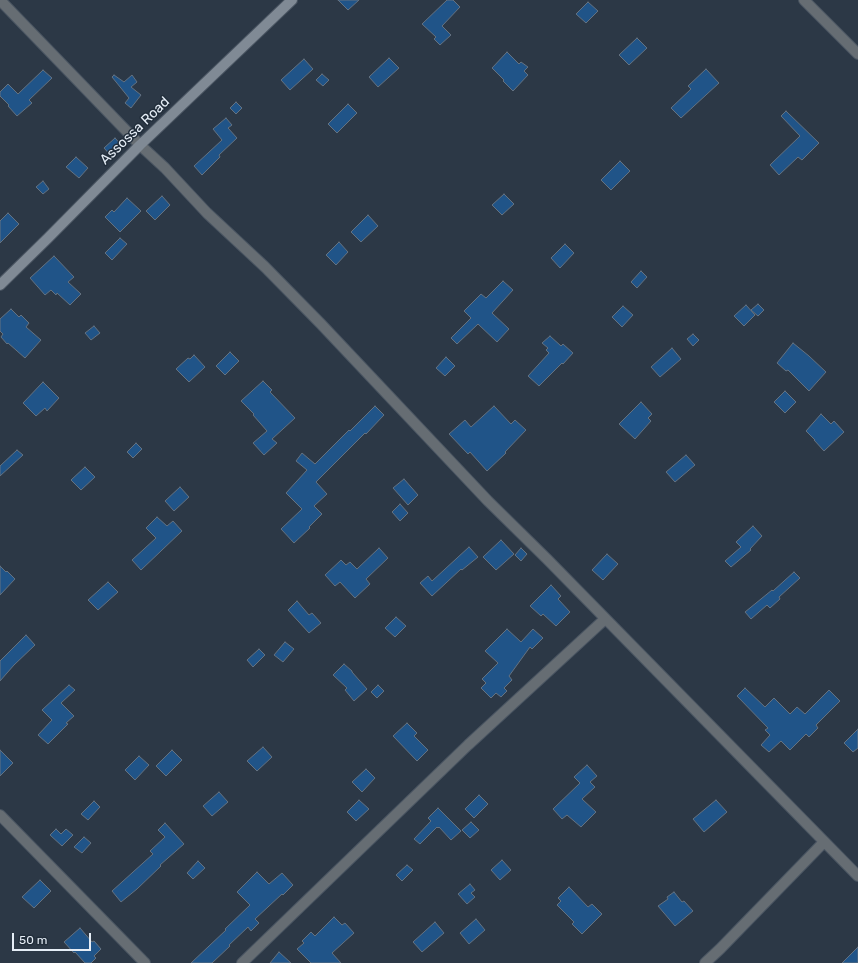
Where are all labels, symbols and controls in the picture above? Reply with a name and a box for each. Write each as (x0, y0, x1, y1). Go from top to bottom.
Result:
street label: Assossa Road (97, 94, 173, 168)
scale bar (14, 925, 93, 951)
text: 50 m (19, 933, 47, 947)

